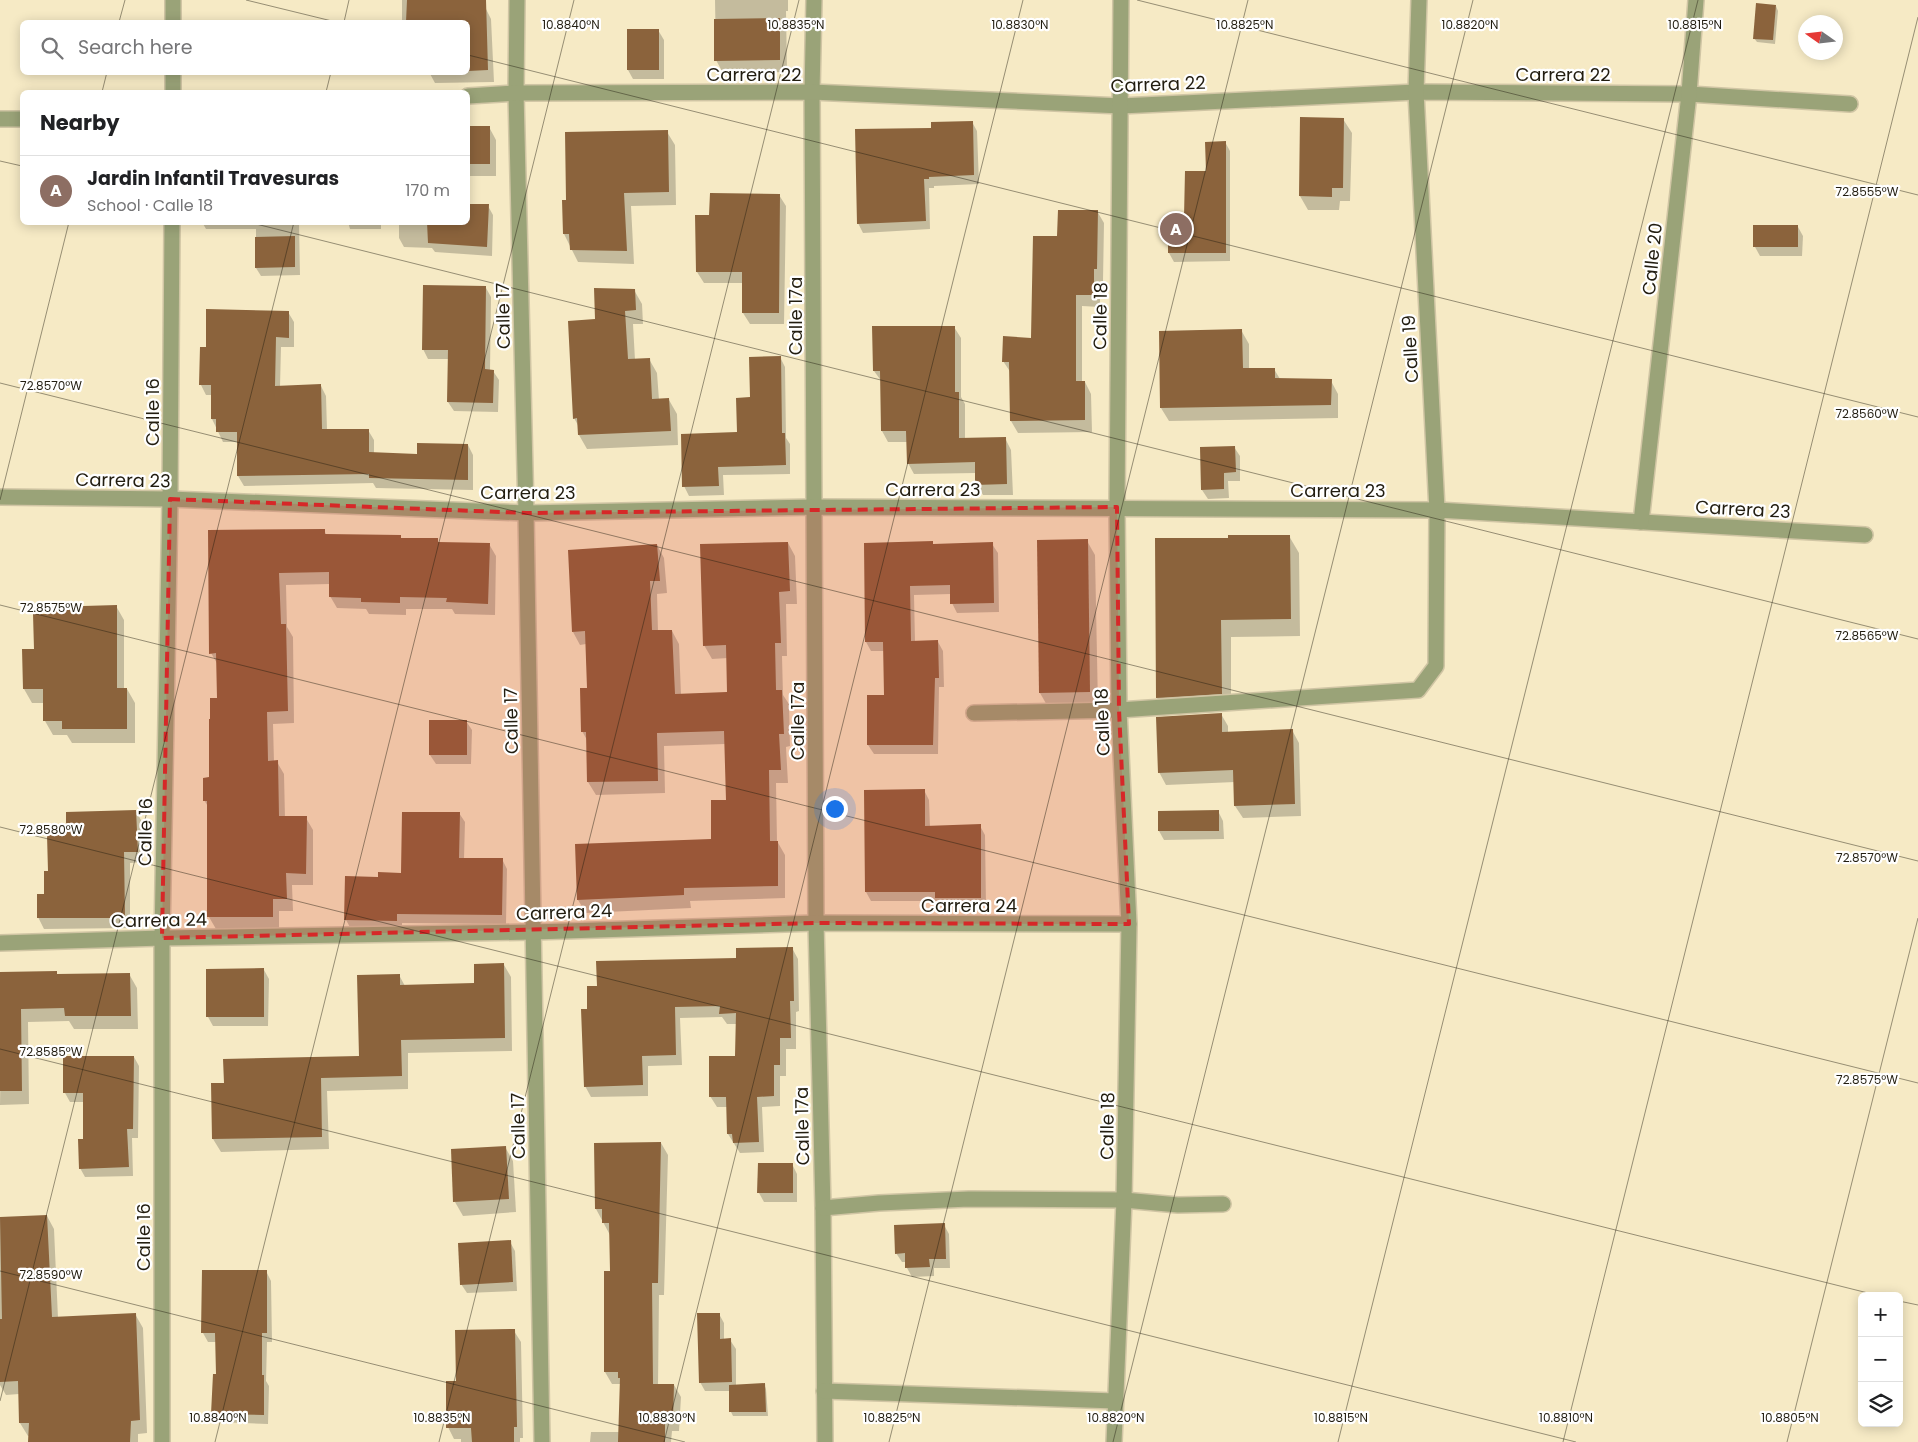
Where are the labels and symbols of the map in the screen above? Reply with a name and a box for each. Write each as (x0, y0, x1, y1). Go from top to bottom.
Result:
north arrow (1798, 15, 1843, 60)
text: 10.8840°N (542, 16, 600, 33)
text: 10.8835°N (767, 16, 825, 33)
text: 10.8830°N (991, 16, 1049, 33)
text: 10.8825°N (1217, 16, 1273, 33)
text: 10.8820°N (1442, 16, 1498, 33)
text: 10.8815°N (1668, 16, 1722, 33)
street label: Carrera 22 (706, 62, 802, 87)
street label: Carrera 22 (1515, 62, 1611, 87)
street label: Carrera 22 (1110, 70, 1206, 98)
text: 72.8555°W (1836, 183, 1899, 200)
pin: A (1160, 210, 1192, 248)
street label: Calle 20 (1636, 222, 1668, 296)
street label: Calle 17a (783, 277, 808, 355)
street label: Calle 17 (490, 282, 516, 349)
street label: Calle 18 (1087, 282, 1113, 350)
street label: Calle 19 (1396, 314, 1424, 384)
text: 72.8570°W (20, 377, 82, 394)
street label: Calle 16 (140, 378, 165, 446)
text: 72.8560°W (1836, 405, 1899, 422)
street label: Carrera 23 (75, 467, 171, 493)
street label: Carrera 23 (885, 477, 981, 502)
street label: Carrera 23 (1290, 478, 1386, 503)
street label: Carrera 23 (480, 480, 576, 505)
street label: Carrera 23 (1695, 494, 1791, 524)
text: 72.8575°W (20, 599, 82, 616)
text: 72.8565°W (1836, 627, 1899, 644)
street label: Calle 17a (785, 682, 810, 760)
street label: Calle 17 (498, 687, 524, 754)
street label: Calle 18 (1088, 688, 1116, 756)
your location (822, 796, 848, 822)
street label: Calle 16 (132, 798, 158, 866)
text: 72.8580°W (20, 821, 83, 838)
text: 72.8570°W (1836, 849, 1898, 866)
street label: Carrera 24 (921, 893, 1017, 918)
street label: Carrera 24 (516, 898, 612, 926)
street label: Carrera 24 (111, 907, 207, 933)
text: 72.8585°W (20, 1043, 83, 1060)
text: 72.8575°W (1836, 1071, 1898, 1088)
street label: Calle 17a (789, 1086, 815, 1166)
street label: Calle 17 (505, 1092, 531, 1159)
street label: Calle 18 (1094, 1092, 1120, 1160)
street label: Calle 16 (131, 1203, 156, 1271)
text: 72.8590°W (20, 1266, 83, 1283)
text: 10.8840°N (189, 1409, 247, 1426)
text: 10.8835°N (413, 1409, 471, 1426)
text: 10.8830°N (638, 1409, 696, 1426)
text: 10.8825°N (864, 1409, 920, 1426)
text: 10.8820°N (1088, 1409, 1144, 1426)
text: 10.8815°N (1314, 1409, 1368, 1426)
text: 10.8810°N (1539, 1409, 1593, 1426)
text: 10.8805°N (1761, 1409, 1819, 1426)

